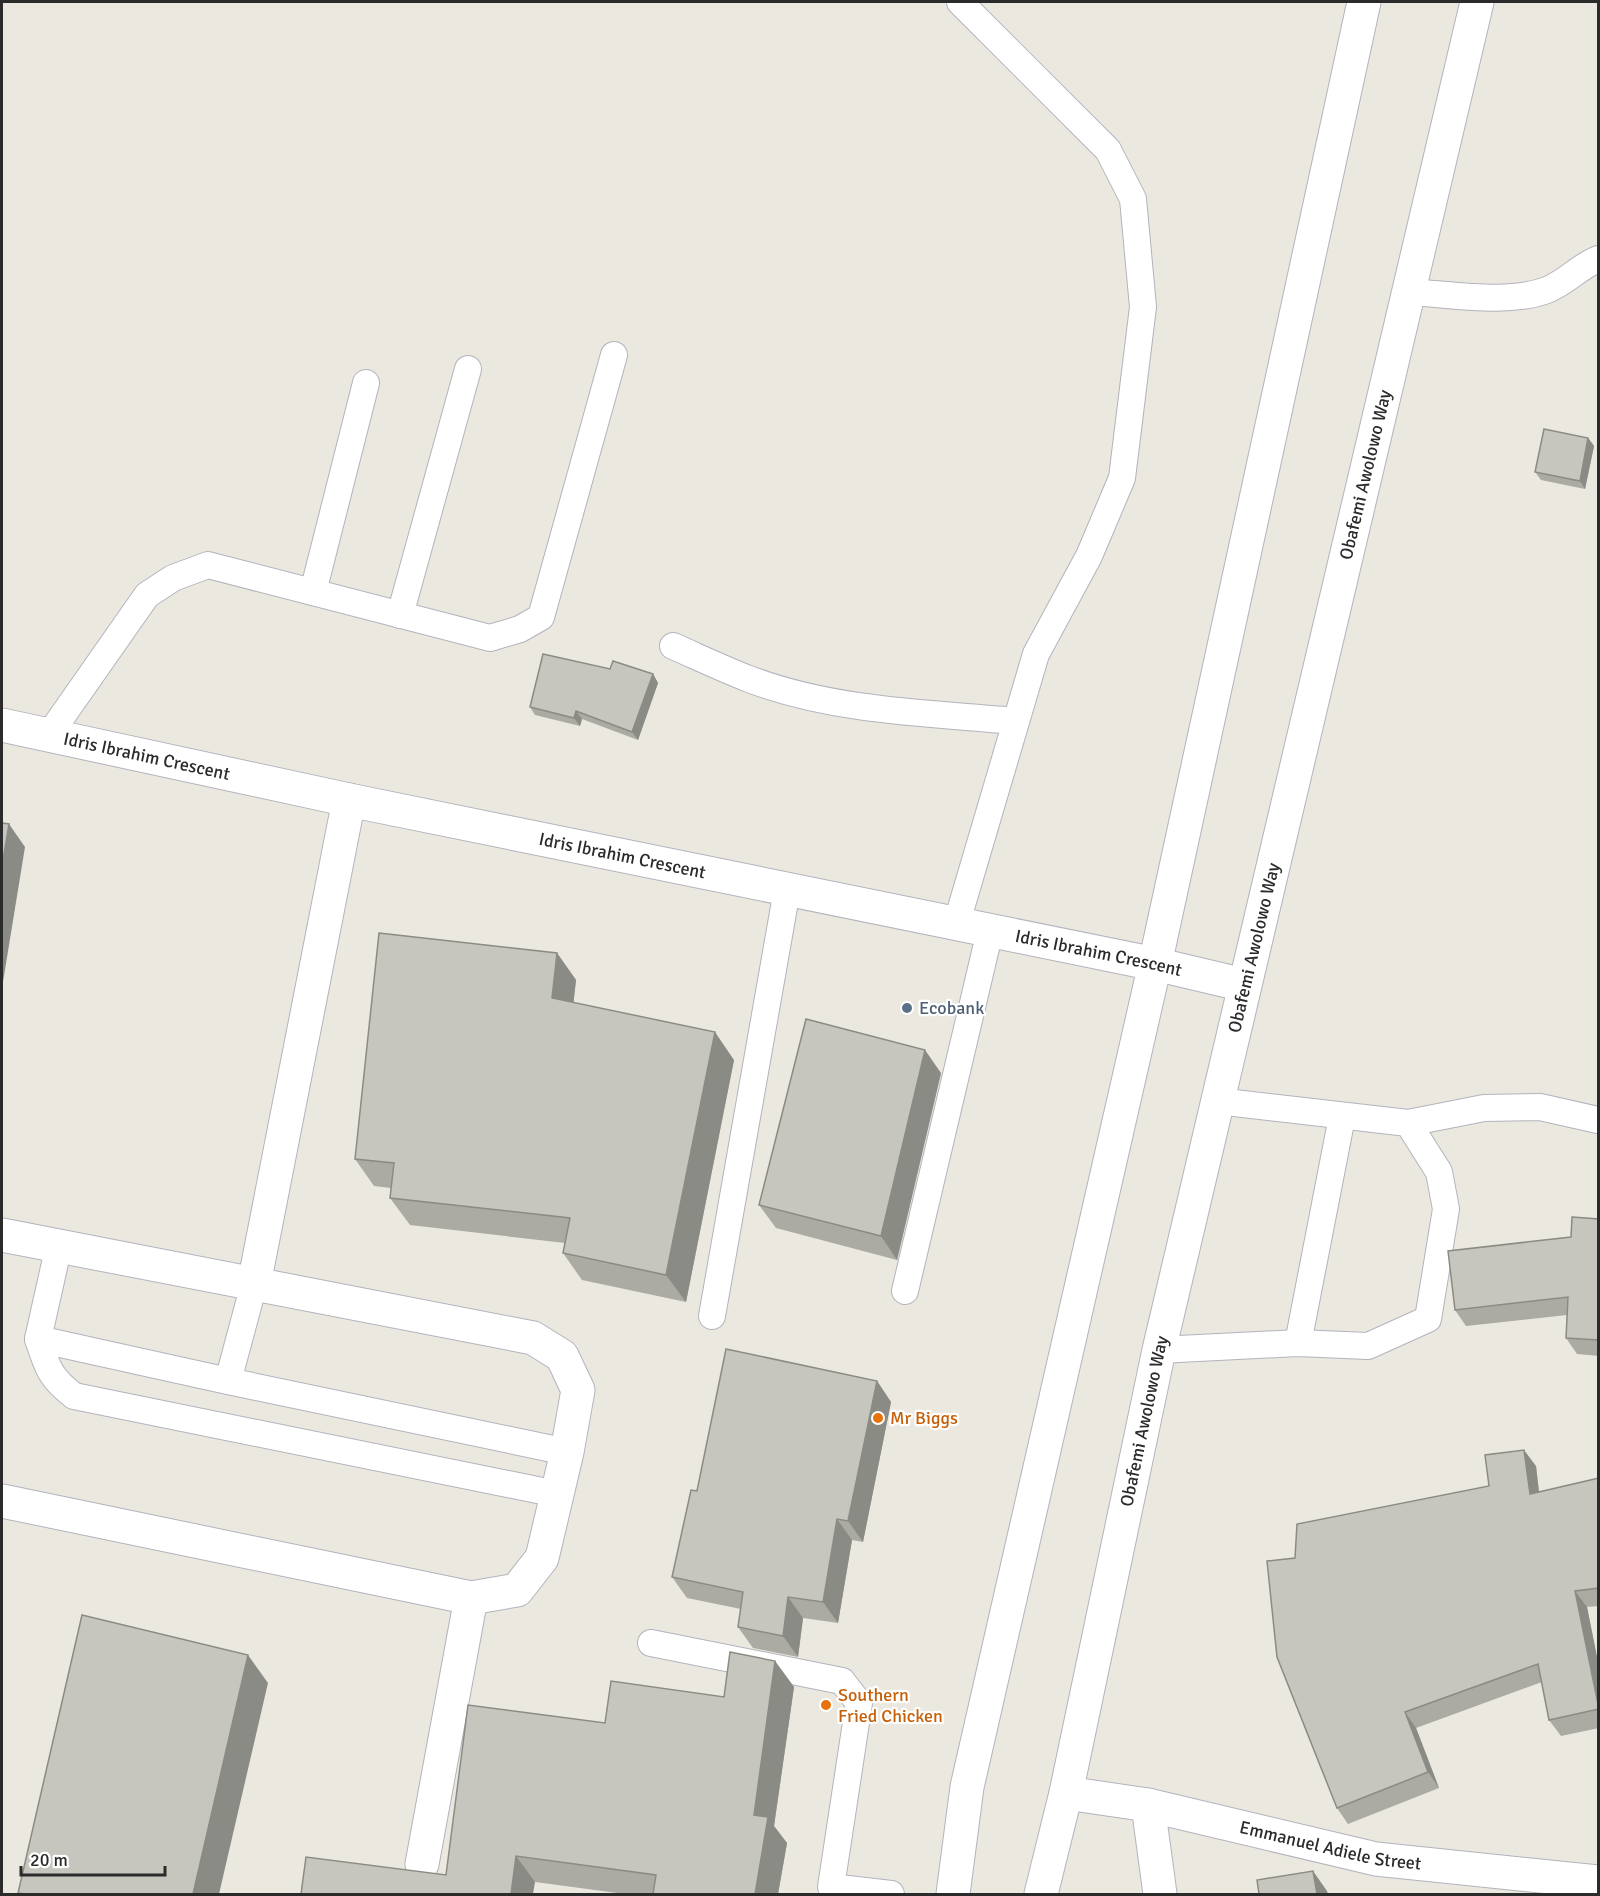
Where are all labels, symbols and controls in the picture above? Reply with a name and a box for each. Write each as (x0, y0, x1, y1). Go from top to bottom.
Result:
street label: Obafemi Awolowo Way (1335, 387, 1396, 562)
street label: Idris Ibrahim Crescent (61, 728, 232, 785)
street label: Idris Ibrahim Crescent (537, 828, 708, 883)
street label: Obafemi Awolowo Way (1223, 860, 1285, 1035)
street label: Idris Ibrahim Crescent (1013, 925, 1184, 981)
place label: Ecobank (919, 997, 984, 1019)
marker: Ecobank (900, 1001, 914, 1015)
street label: Obafemi Awolowo Way (1115, 1333, 1173, 1509)
place label: Mr Biggs (890, 1407, 958, 1429)
marker: Mr Biggs (871, 1411, 885, 1425)
place label: Southern Fried Chicken (838, 1684, 943, 1727)
marker: Southern Fried Chicken (819, 1698, 833, 1712)
street label: Emmanuel Adiele Street (1237, 1816, 1422, 1875)
scale bar (21, 1839, 165, 1877)
text: 20 m (30, 1849, 68, 1871)

